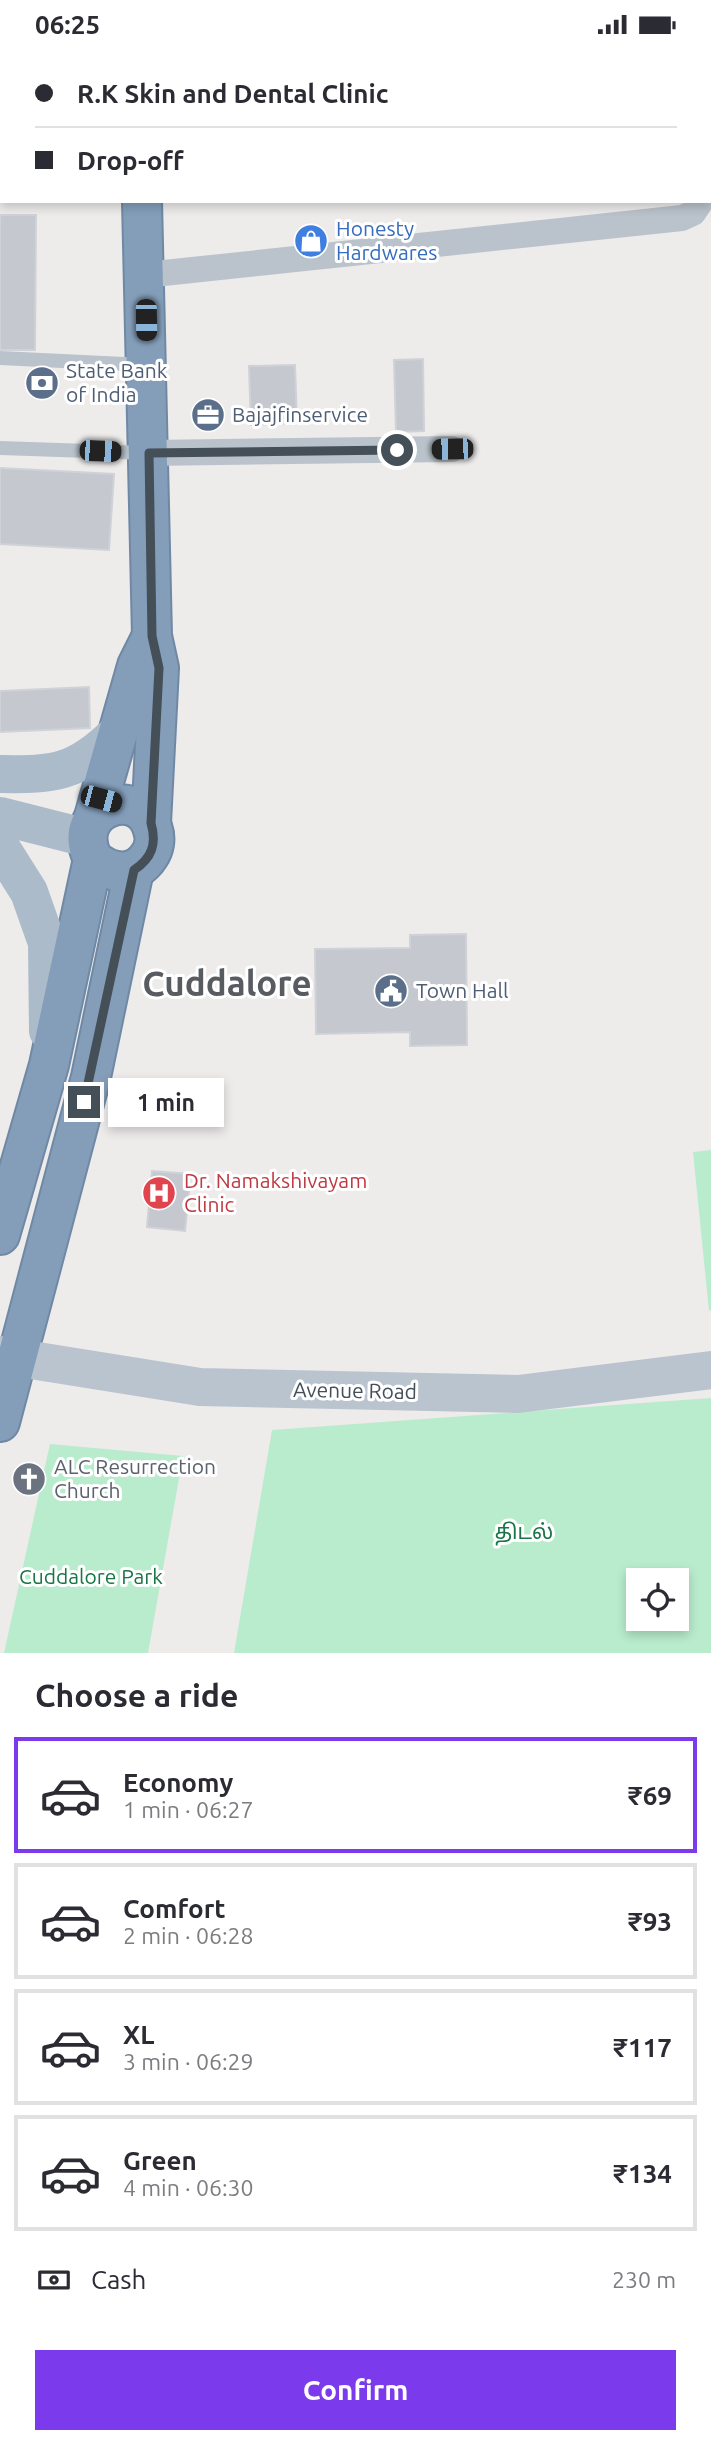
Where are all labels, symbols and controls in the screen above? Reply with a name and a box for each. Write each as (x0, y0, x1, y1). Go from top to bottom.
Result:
text: 06:25 (35, 10, 100, 39)
text: R.K Skin and Dental Clinic (77, 79, 389, 108)
text: Drop-off (77, 146, 184, 175)
place label: Honesty Hardwares (336, 216, 437, 264)
shop icon: Honesty Hardwares (292, 222, 330, 260)
car (136, 299, 157, 341)
place label: State Bank of India (66, 358, 168, 406)
bank icon: State Bank of India (23, 364, 61, 402)
office icon: Bajajfinservice (189, 396, 227, 434)
place label: Bajajfinservice (232, 402, 368, 426)
route start (381, 434, 413, 466)
car (431, 438, 474, 460)
car (79, 440, 122, 462)
car (78, 783, 125, 815)
district label: Cuddalore (142, 963, 312, 1003)
public building icon: Town Hall (372, 972, 410, 1010)
place label: Town Hall (416, 978, 508, 1002)
callout: 1 min (108, 1077, 224, 1127)
route end (68, 1086, 100, 1118)
text: 1 min (137, 1090, 195, 1115)
place label: Dr. Namakshivayam Clinic (184, 1168, 367, 1216)
hospital icon: Dr. Namakshivayam Clinic (140, 1174, 178, 1212)
street label: Avenue Road (293, 1377, 417, 1403)
place label: ALC Resurrection Church (54, 1454, 216, 1502)
church icon: ALC Resurrection Church (10, 1460, 48, 1498)
park label: திடல் (495, 1519, 553, 1546)
park label: Cuddalore Park (19, 1564, 163, 1588)
map controls (626, 1568, 689, 1631)
button: locate (626, 1568, 689, 1631)
text: Choose a ride (35, 1677, 238, 1713)
icon: car (39, 1764, 102, 1827)
text: Economy (123, 1768, 233, 1797)
text: ₹69 (628, 1781, 672, 1810)
text: 1 min · 06:27 (123, 1797, 254, 1822)
icon: car (39, 1890, 102, 1953)
text: Comfort (123, 1894, 226, 1923)
text: ₹93 (628, 1907, 672, 1936)
text: 2 min · 06:28 (123, 1923, 254, 1948)
icon: car (39, 2016, 102, 2079)
text: XL (123, 2020, 154, 2049)
text: ₹117 (613, 2033, 672, 2062)
text: 3 min · 06:29 (123, 2049, 254, 2074)
icon: car (39, 2142, 102, 2205)
text: Green (123, 2146, 197, 2175)
text: ₹134 (613, 2159, 672, 2188)
text: 4 min · 06:30 (123, 2175, 254, 2200)
icon: cash (35, 2261, 73, 2299)
text: Cash (91, 2265, 146, 2294)
text: 230 m (612, 2267, 676, 2292)
button: Confirm (35, 2350, 676, 2430)

